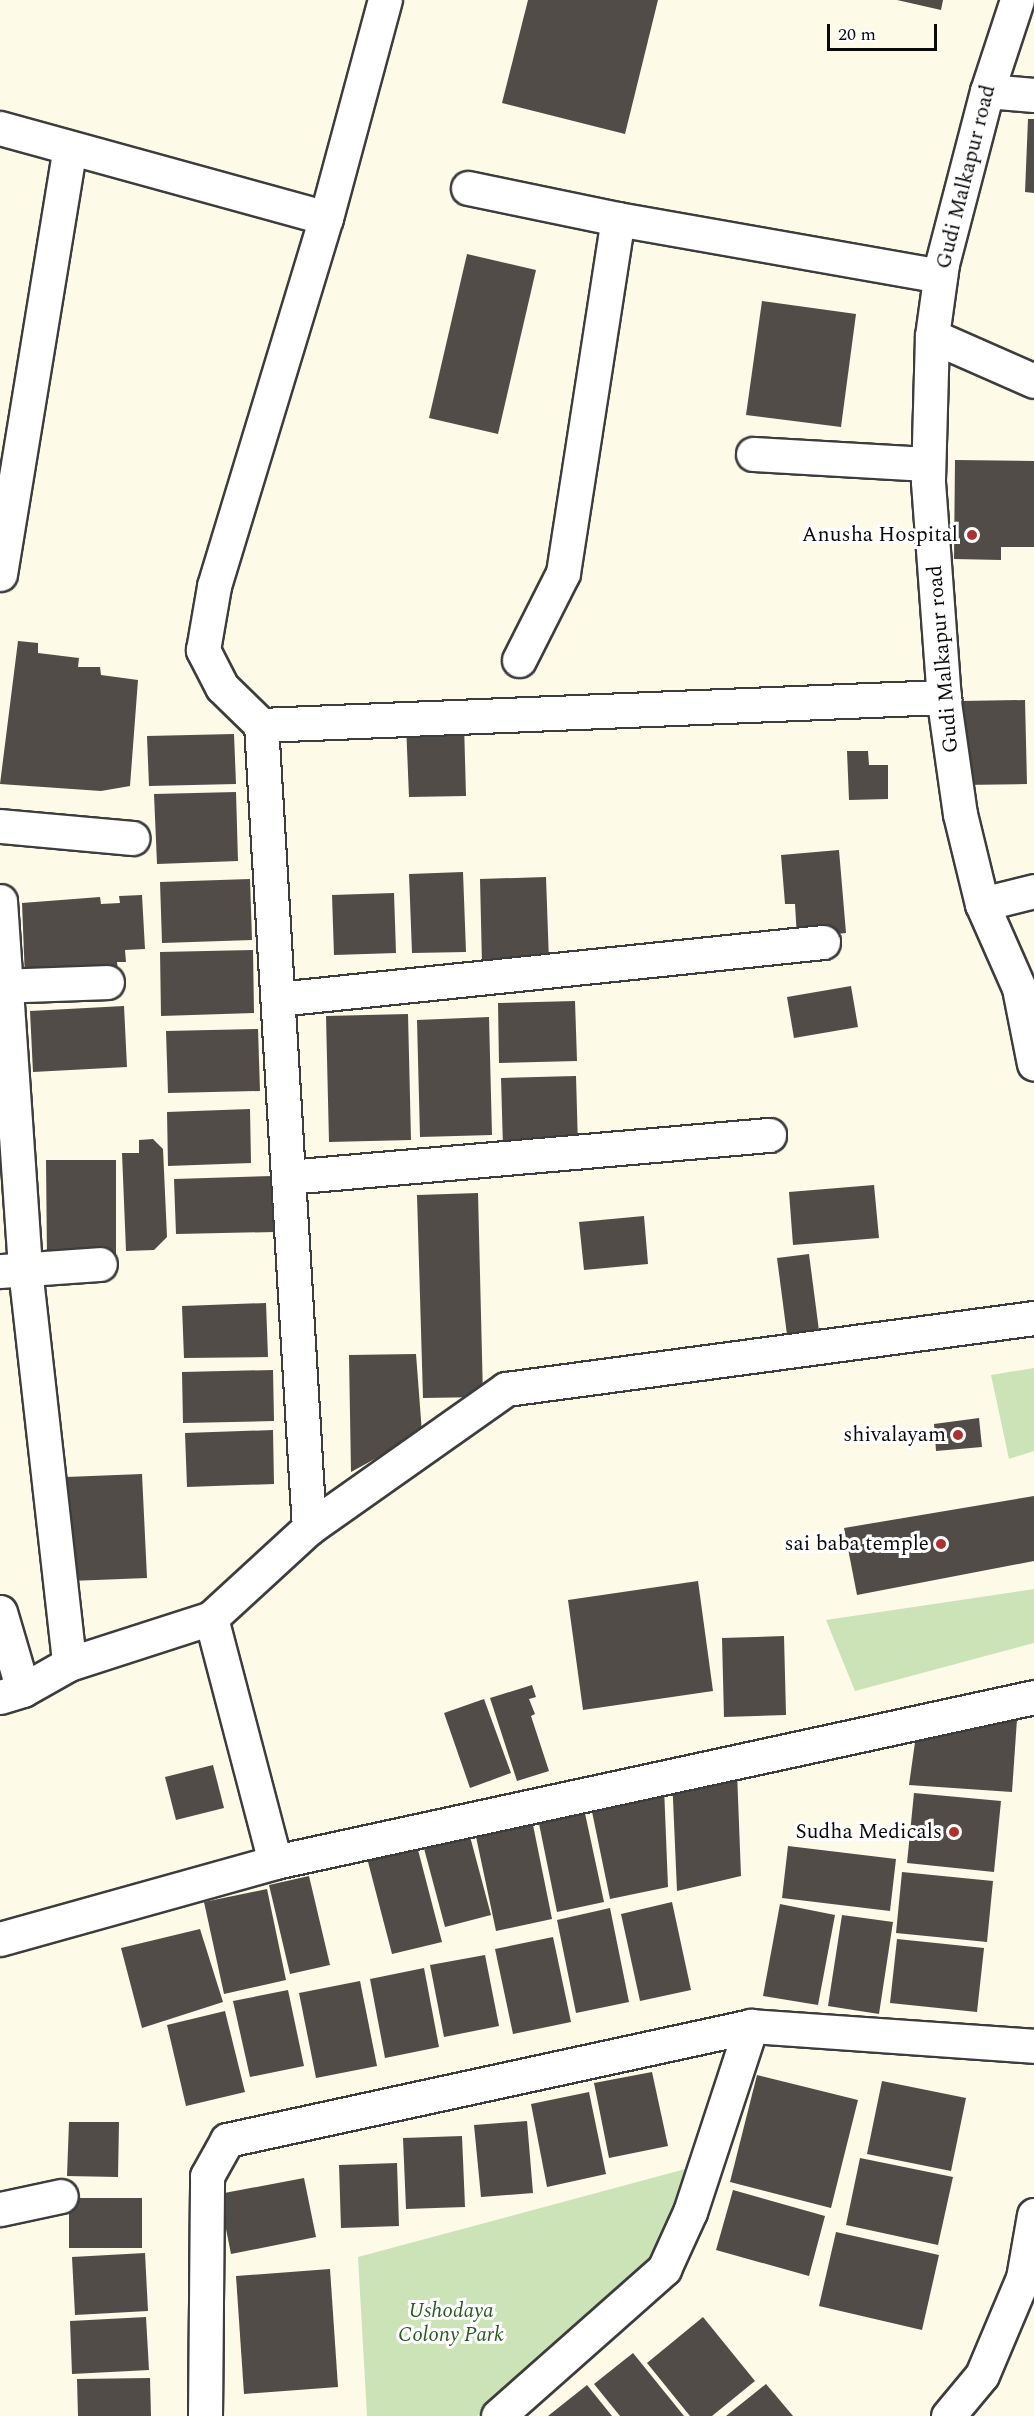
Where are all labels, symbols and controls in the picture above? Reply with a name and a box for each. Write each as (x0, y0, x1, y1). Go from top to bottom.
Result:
scale bar (830, 12, 940, 50)
text: 20 m (838, 21, 876, 48)
street label: Gudi Malkapur road (931, 82, 1001, 272)
place label: Anusha Hospital (802, 522, 958, 548)
marker: Anusha Hospital (963, 526, 981, 544)
street label: Gudi Malkapur road (922, 564, 964, 754)
place label: shivalayam (843, 1422, 946, 1448)
marker: shivalayam (951, 1428, 965, 1442)
place label: sai baba temple (785, 1531, 929, 1557)
marker: sai baba temple (934, 1537, 948, 1551)
place label: Sudha Medicals (796, 1819, 942, 1845)
marker: Sudha Medicals (947, 1825, 961, 1839)
park label: Ushodaya Colony Park (398, 2298, 504, 2348)

